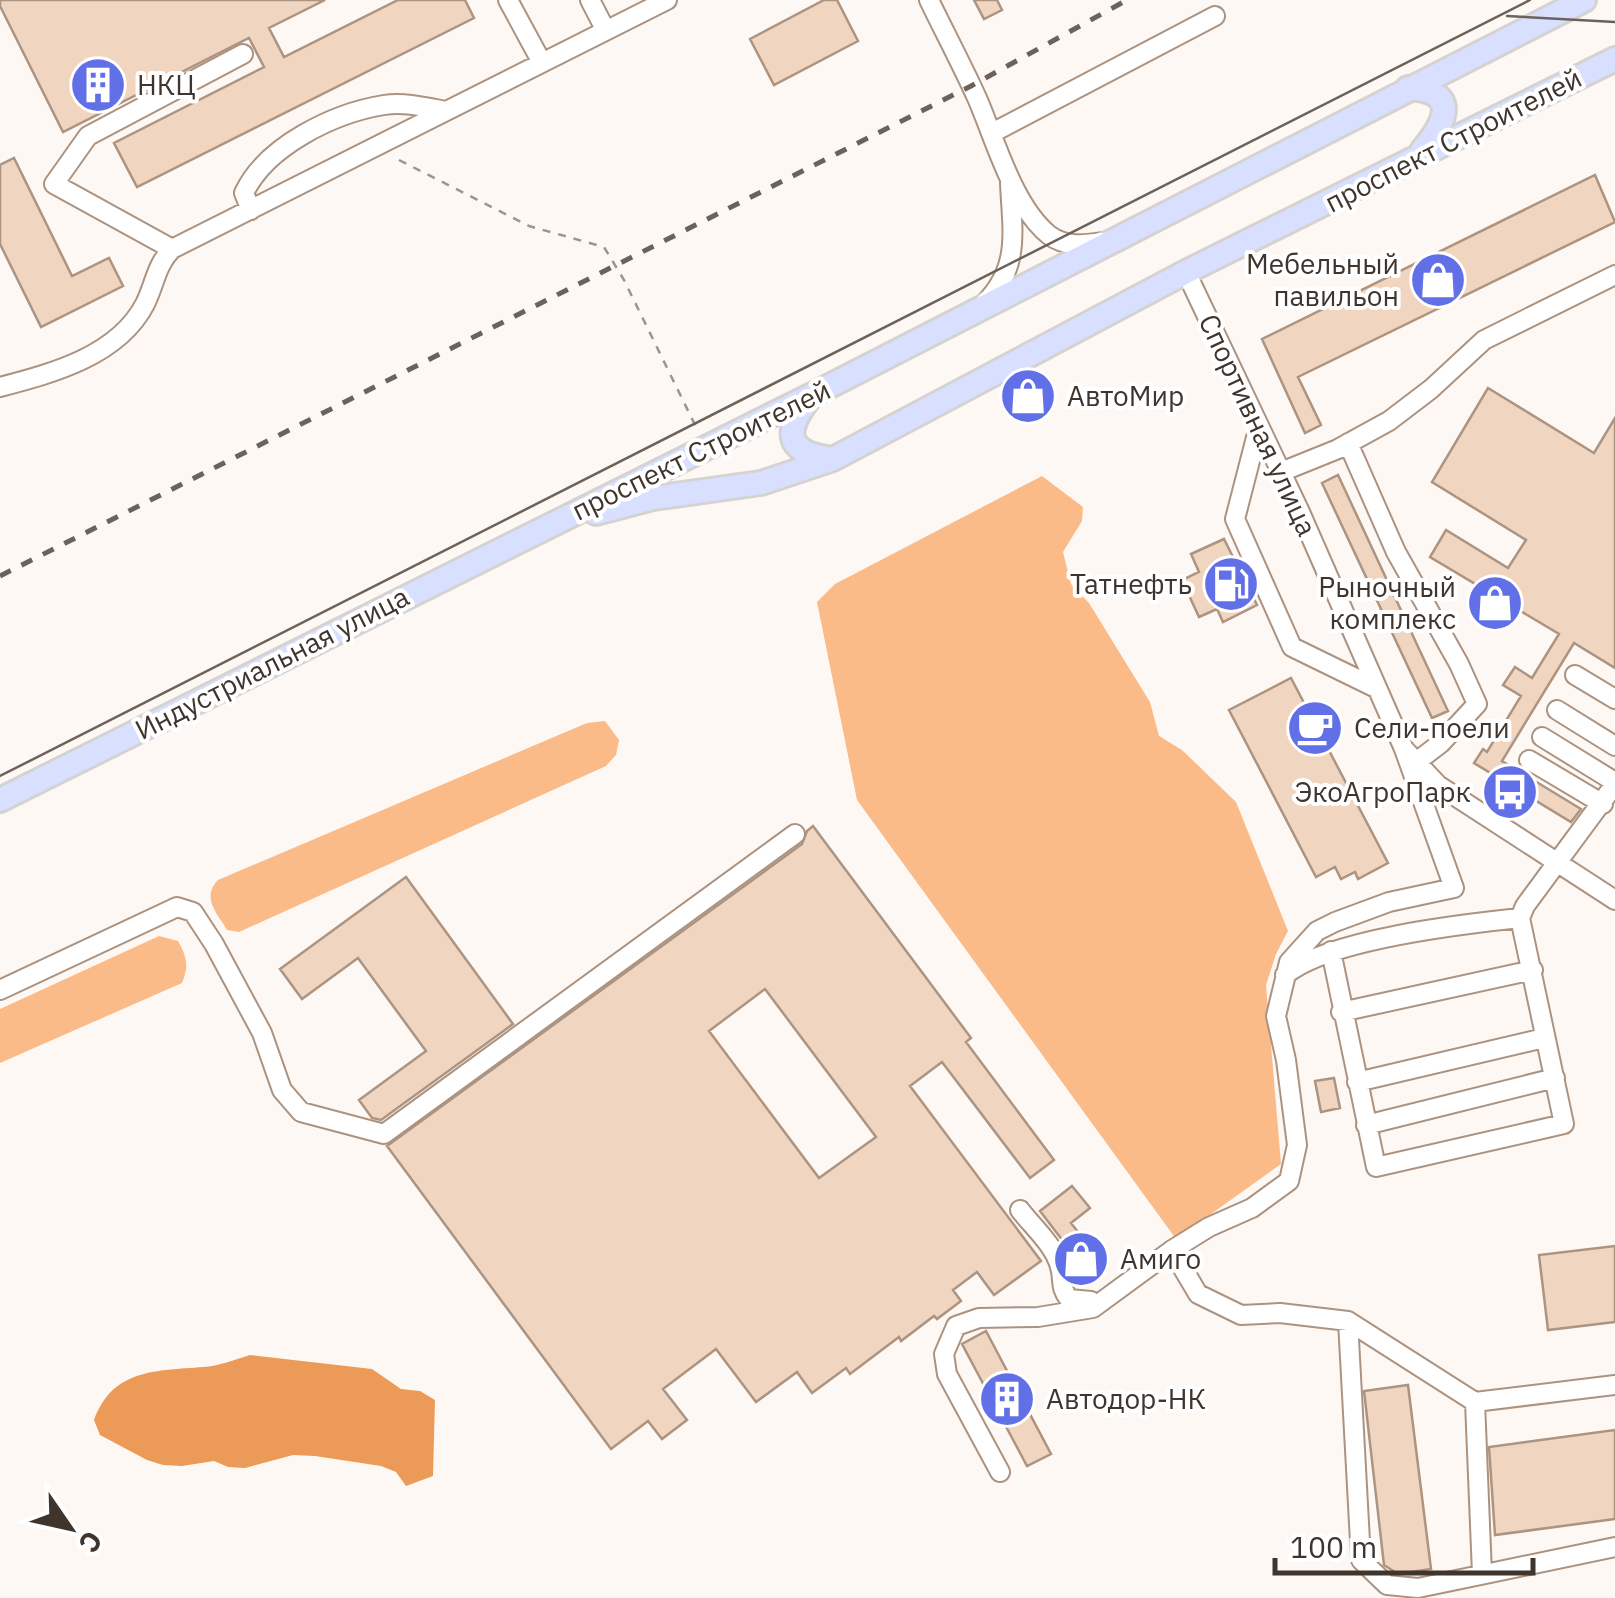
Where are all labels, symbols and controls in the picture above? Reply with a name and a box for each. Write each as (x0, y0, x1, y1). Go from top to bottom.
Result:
building icon: НКЦ (68, 55, 128, 115)
street label: проспект Строителей (1318, 59, 1587, 220)
place label: НКЦ (137, 66, 196, 103)
place label: Мебельный павильон (1246, 245, 1399, 314)
shop icon: Мебельный павильон (1408, 250, 1468, 310)
street label: Спортивная улица (1191, 308, 1326, 542)
shop icon: АвтоМир (998, 366, 1058, 426)
street label: проспект Строителей (565, 371, 836, 528)
place label: АвтоМир (1067, 377, 1184, 414)
fuel station icon: Татнефть (1201, 554, 1261, 614)
place label: Татнефть (1070, 565, 1192, 602)
place label: Рыночный комплекс (1318, 568, 1456, 637)
shop icon: Рыночный комплекс (1465, 573, 1525, 633)
street label: Индустриальная улица (129, 577, 415, 748)
cafe icon: Сели-поели (1285, 698, 1345, 758)
place label: Сели-поели (1354, 709, 1510, 746)
bus stop icon: ЭкоАгроПарк (1480, 762, 1540, 822)
place label: ЭкоАгроПарк (1295, 773, 1471, 810)
shop icon: Амиго (1051, 1229, 1111, 1289)
place label: Амиго (1120, 1240, 1201, 1277)
building icon: Автодор-НК (977, 1369, 1037, 1429)
place label: Автодор-НК (1046, 1380, 1206, 1417)
north arrow (20, 1478, 120, 1578)
scale bar (1275, 1513, 1532, 1575)
text: С (71, 1524, 112, 1560)
text: 100 m (1290, 1527, 1377, 1566)

